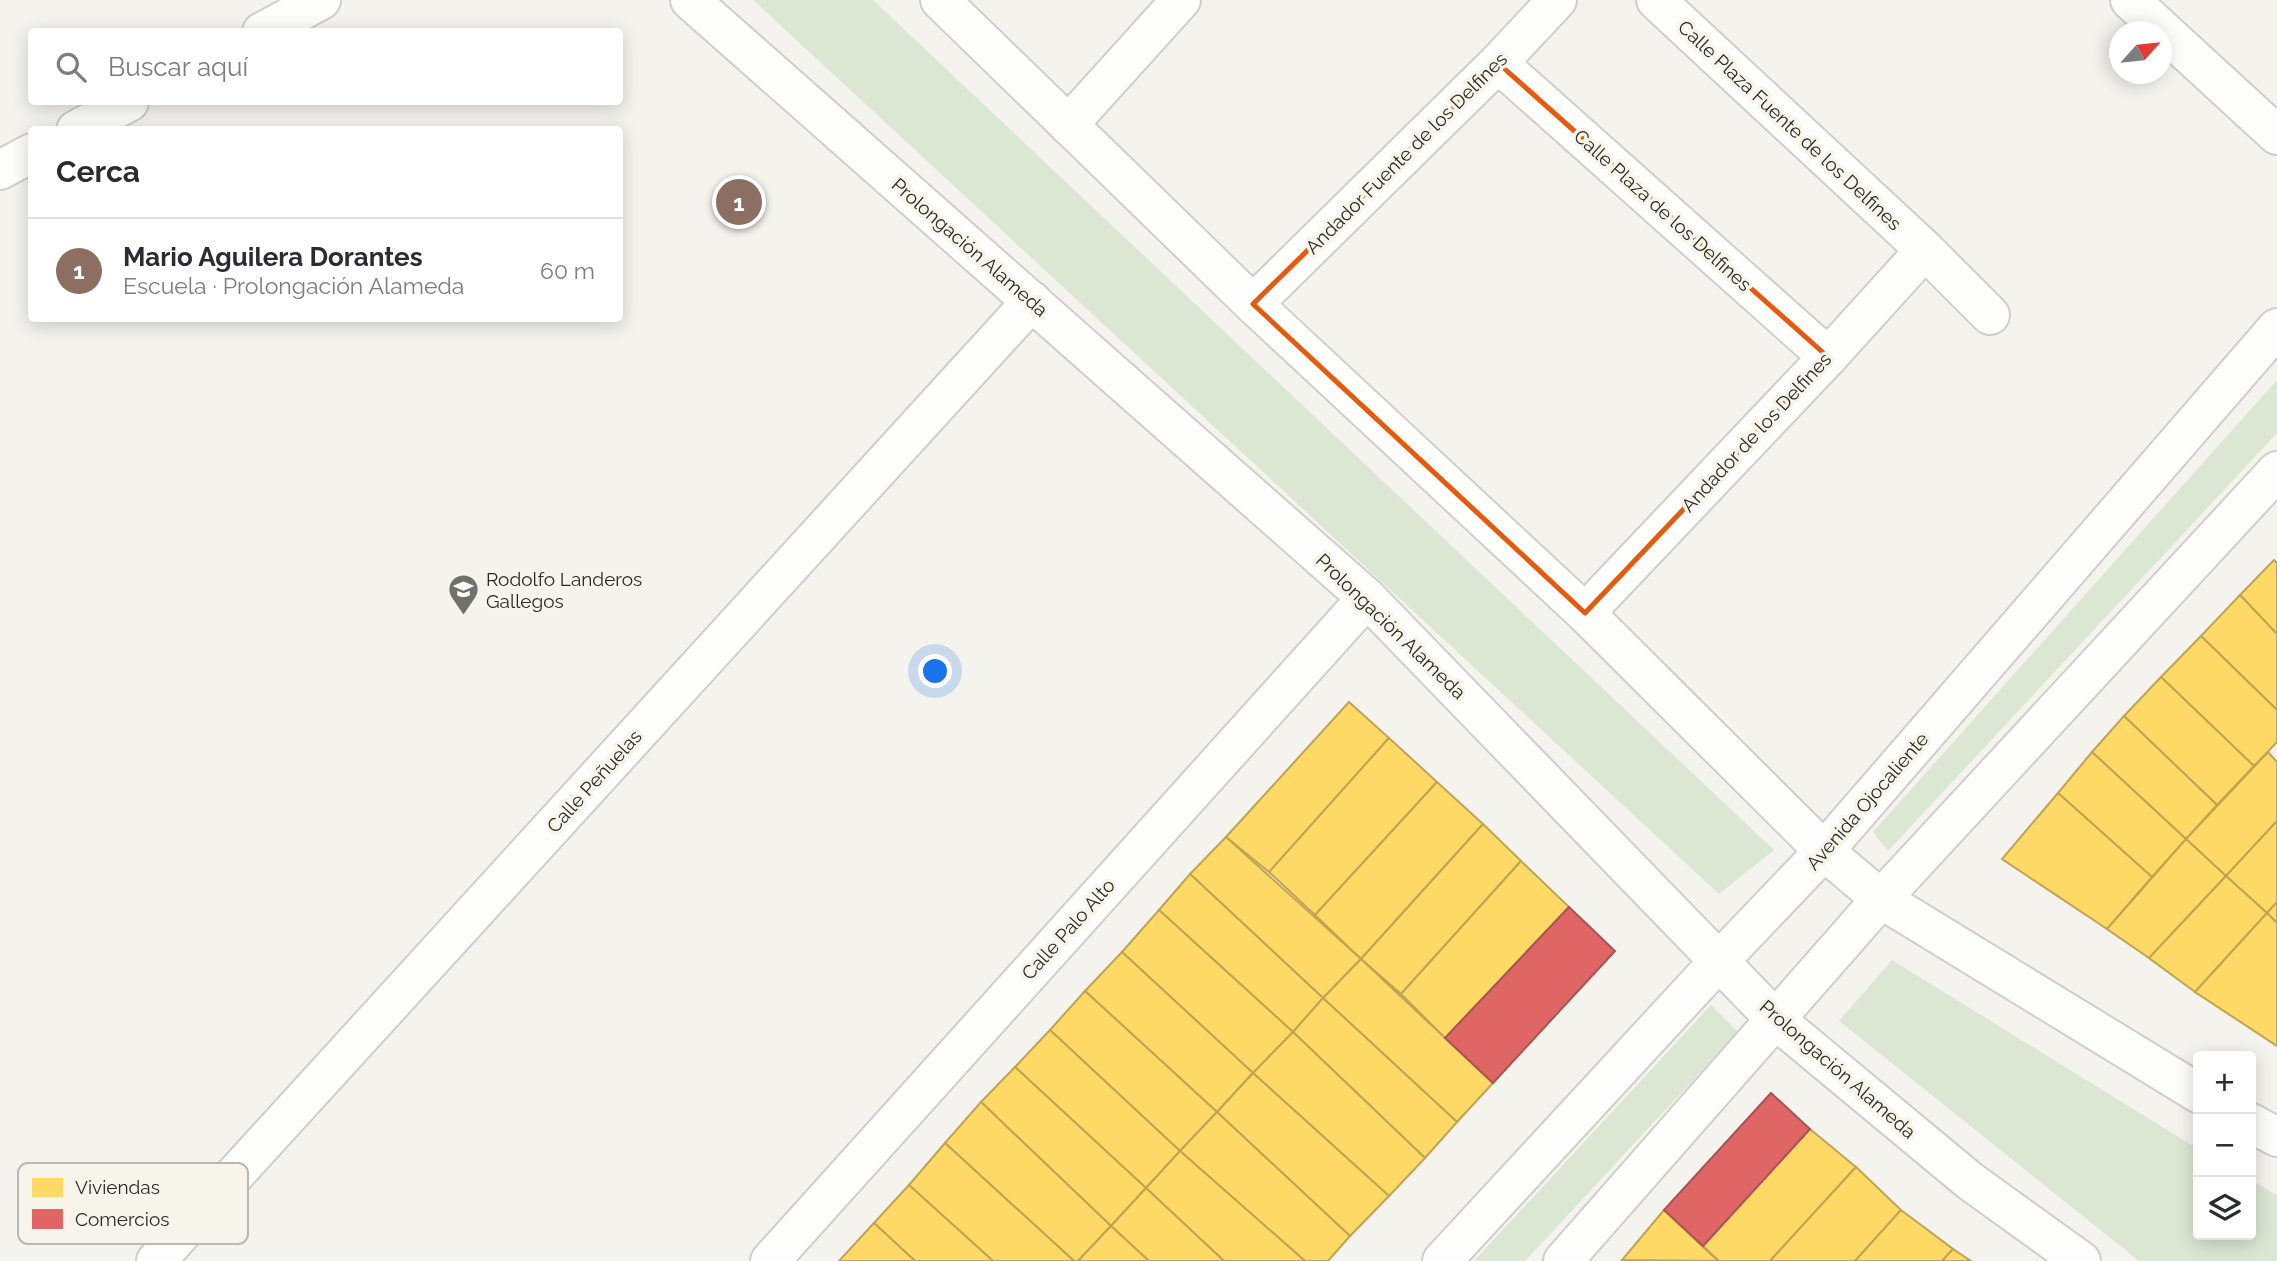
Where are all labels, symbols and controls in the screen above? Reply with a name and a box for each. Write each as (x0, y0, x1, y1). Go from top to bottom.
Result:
street label: Calle Plaza Fuente de los Delfines (1674, 16, 1906, 234)
north arrow (2109, 21, 2172, 84)
search box (28, 28, 623, 105)
icon: search (52, 48, 90, 86)
street label: Andador Fuente de los Delfines (1301, 48, 1511, 258)
text: Buscar aquí (108, 52, 248, 82)
street label: Calle Plaza de los Delfines (1570, 125, 1756, 295)
text: Cerca (56, 154, 140, 189)
street label: Prolongación Alameda (888, 173, 1052, 321)
pin: 1 (716, 176, 762, 228)
text: Mario Aguilera Dorantes (123, 242, 423, 272)
text: 1 (73, 257, 85, 284)
text: 60 m (540, 257, 595, 284)
text: Escuela · Prolongación Alameda (123, 272, 464, 299)
street label: Andador de los Delfines (1677, 348, 1835, 516)
street label: Prolongación Alameda (1312, 549, 1470, 703)
place label: Rodolfo Landeros Gallegos (486, 568, 642, 612)
school or university icon: Rodolfo Landeros Gallegos (446, 573, 480, 617)
your location (918, 654, 952, 688)
street label: Calle Peñuelas (542, 725, 646, 837)
street label: Avenida Ojocaliente (1801, 728, 1933, 874)
street label: Calle Palo Alto (1017, 874, 1119, 984)
street label: Prolongación Alameda (1756, 995, 1920, 1143)
map controls (2193, 1051, 2256, 1240)
button: + (2193, 1051, 2256, 1114)
button: − (2193, 1114, 2256, 1177)
legend (18, 1163, 248, 1244)
text: Viviendas (75, 1176, 160, 1198)
button: layers (2193, 1177, 2256, 1240)
text: Comercios (75, 1208, 169, 1230)

